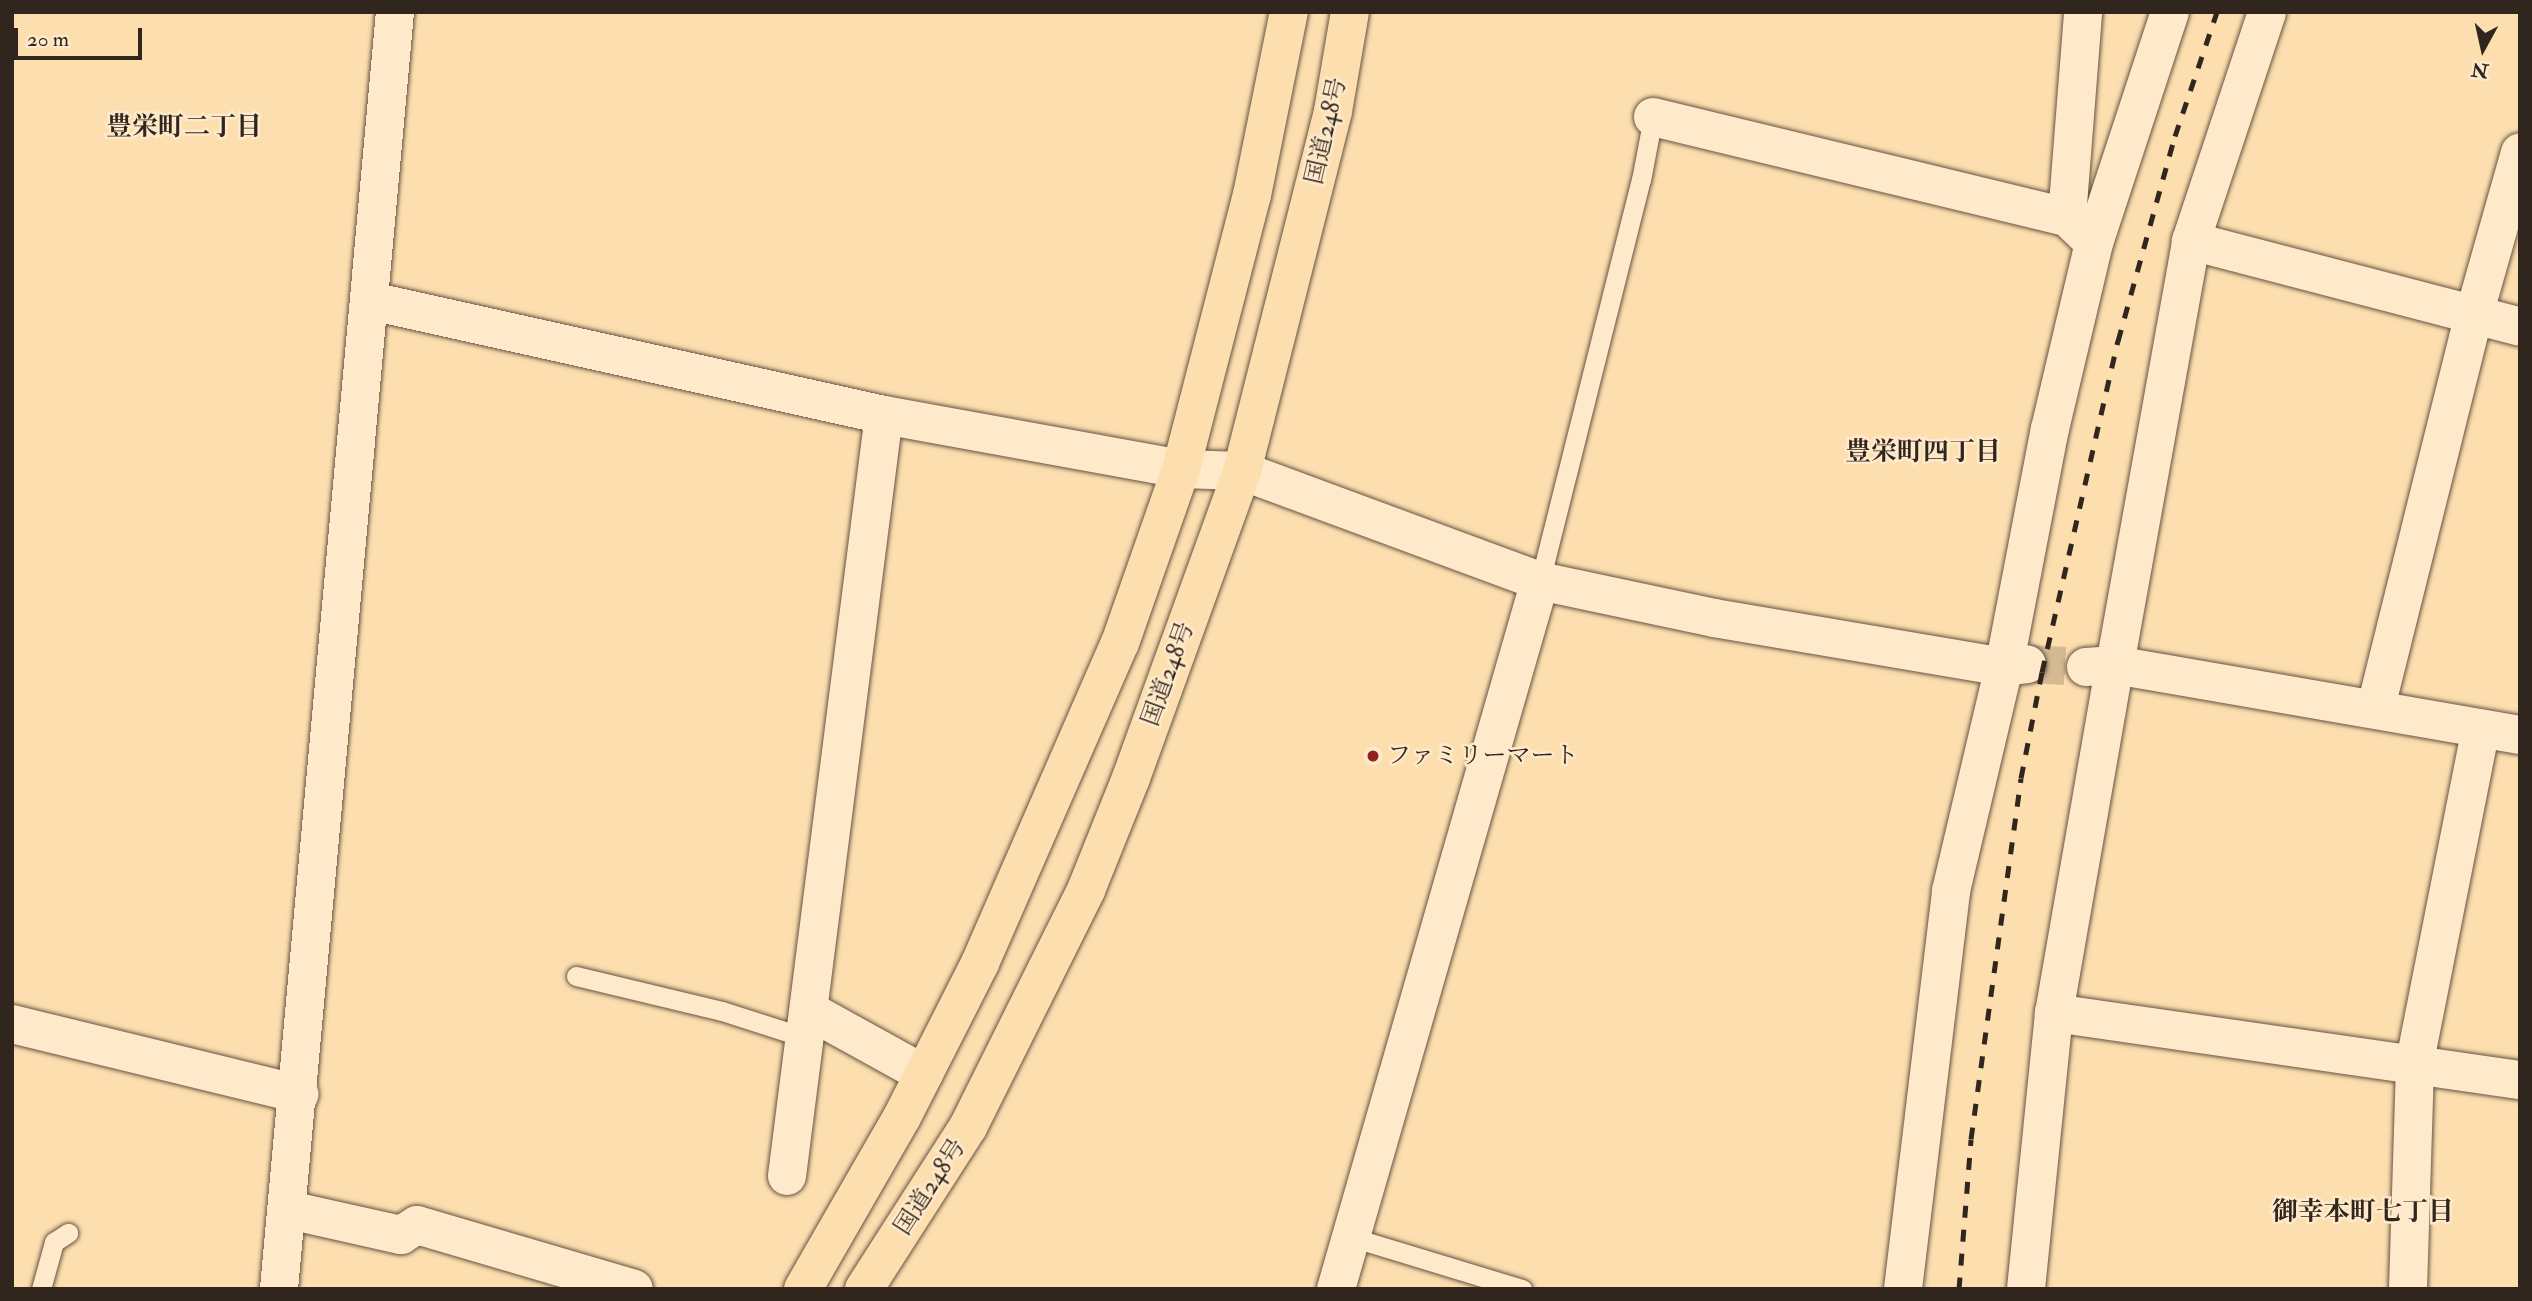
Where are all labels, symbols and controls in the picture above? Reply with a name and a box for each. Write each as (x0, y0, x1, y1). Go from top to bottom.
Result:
scale bar (18, 14, 145, 58)
north arrow (2448, 14, 2518, 84)
text: 20 m (27, 26, 69, 53)
text: N (2470, 57, 2490, 83)
street label: 国道248号 (1300, 75, 1352, 187)
district label: 豊栄町二丁目 (106, 112, 262, 144)
district label: 豊栄町四丁目 (1845, 437, 2001, 469)
street label: 国道248号 (1136, 618, 1200, 730)
place label: ファミリーマート (1387, 742, 1579, 770)
marker: ファミリーマート (1365, 748, 1381, 764)
street label: 国道248号 (888, 1134, 972, 1240)
district label: 御幸本町七丁目 (2272, 1197, 2454, 1229)

